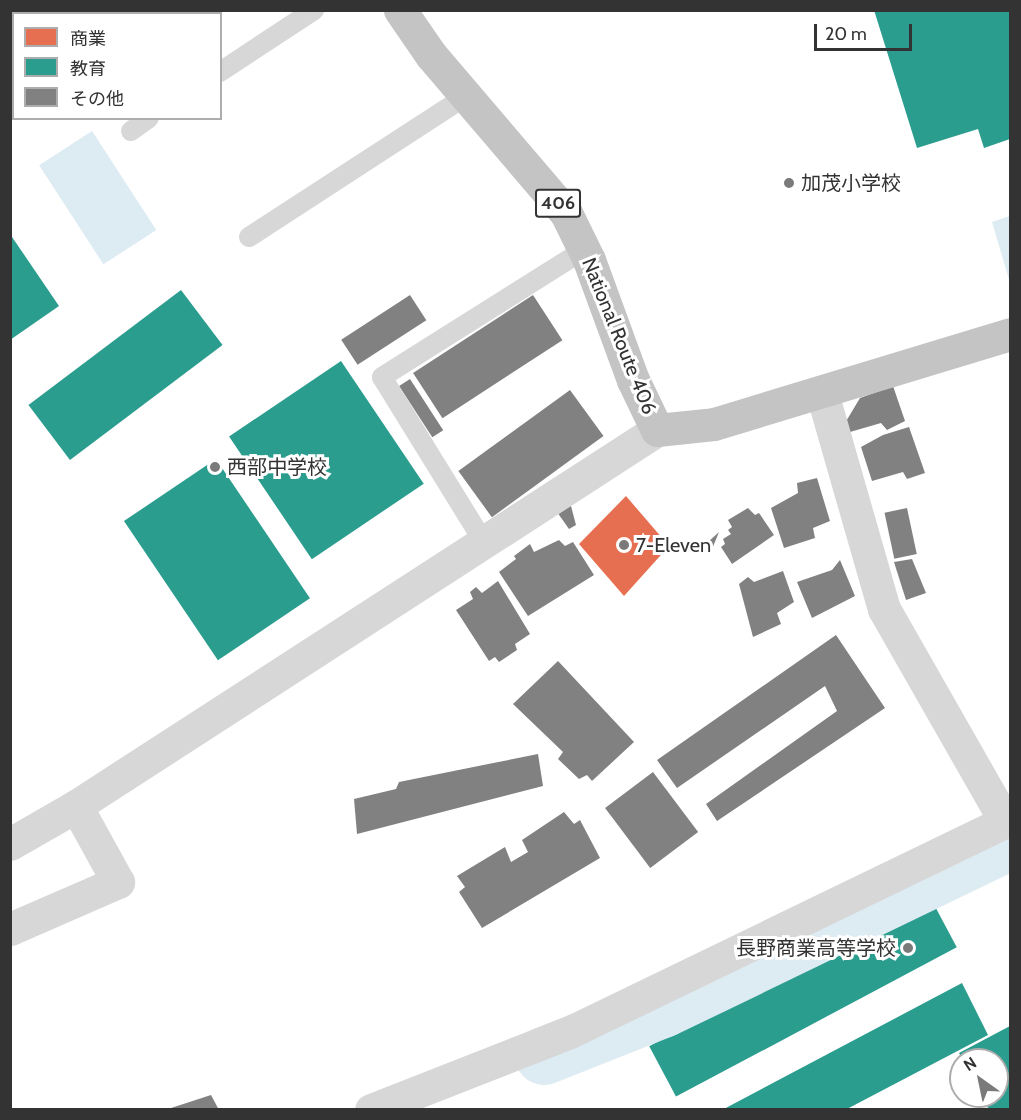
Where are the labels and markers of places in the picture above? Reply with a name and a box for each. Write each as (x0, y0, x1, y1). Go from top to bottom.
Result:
place label: 加茂小学校 (801, 171, 901, 195)
marker: 加茂小学校 (782, 176, 796, 190)
place label: 西部中学校 (227, 455, 327, 479)
marker: 西部中学校 (208, 460, 222, 474)
place label: 7-Eleven (636, 533, 711, 557)
marker: 7-Eleven (617, 538, 631, 552)
place label: 長野商業高等学校 (736, 936, 896, 960)
marker: 長野商業高等学校 (901, 941, 915, 955)

